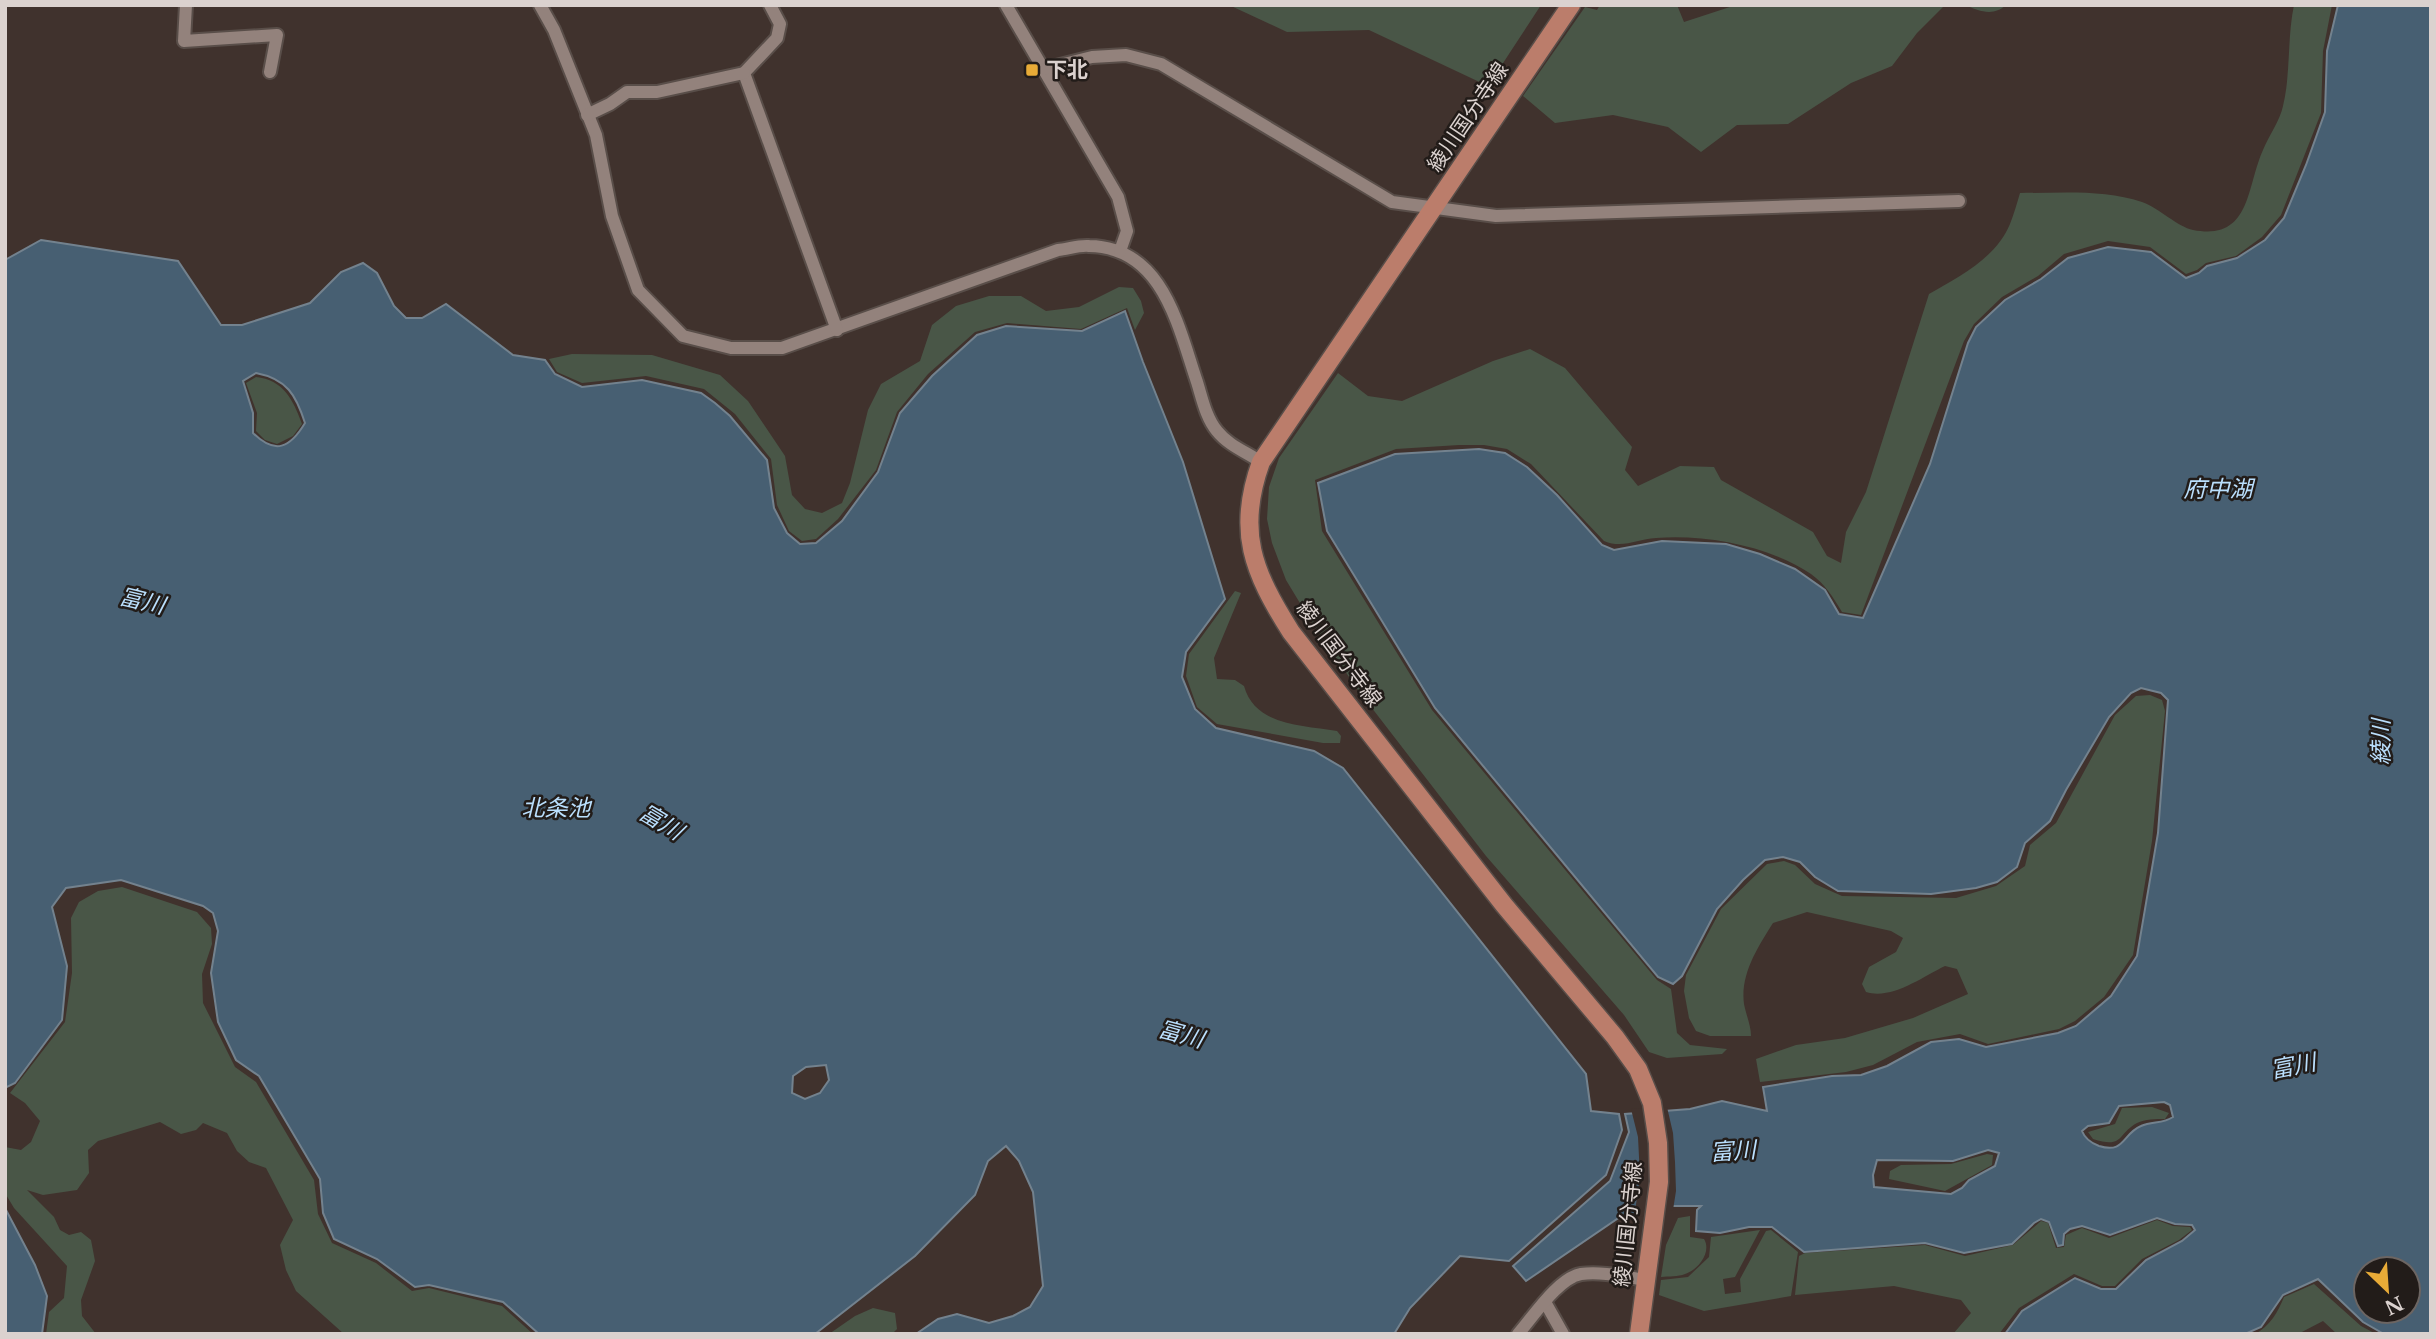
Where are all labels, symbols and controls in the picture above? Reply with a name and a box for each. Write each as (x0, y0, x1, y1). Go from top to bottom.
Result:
place label: 下北 (1046, 57, 1088, 83)
street label: 綾川国分寺線 (1422, 58, 1514, 176)
marker: 下北 (1024, 62, 1040, 78)
water label: 府中湖 (2184, 475, 2256, 503)
water label: 富川 (116, 582, 170, 620)
street label: 綾川国分寺線 (1291, 596, 1387, 712)
water label: 綾川 (2367, 716, 2395, 765)
water label: 北条池 (522, 794, 593, 822)
water label: 富川 (634, 798, 690, 847)
water label: 富川 (1155, 1015, 1210, 1054)
water label: 富川 (2268, 1047, 2321, 1084)
water label: 富川 (1709, 1135, 1760, 1167)
street label: 綾川国分寺線 (1608, 1160, 1648, 1288)
north arrow (2352, 1255, 2422, 1325)
text: N (2381, 1291, 2407, 1319)

